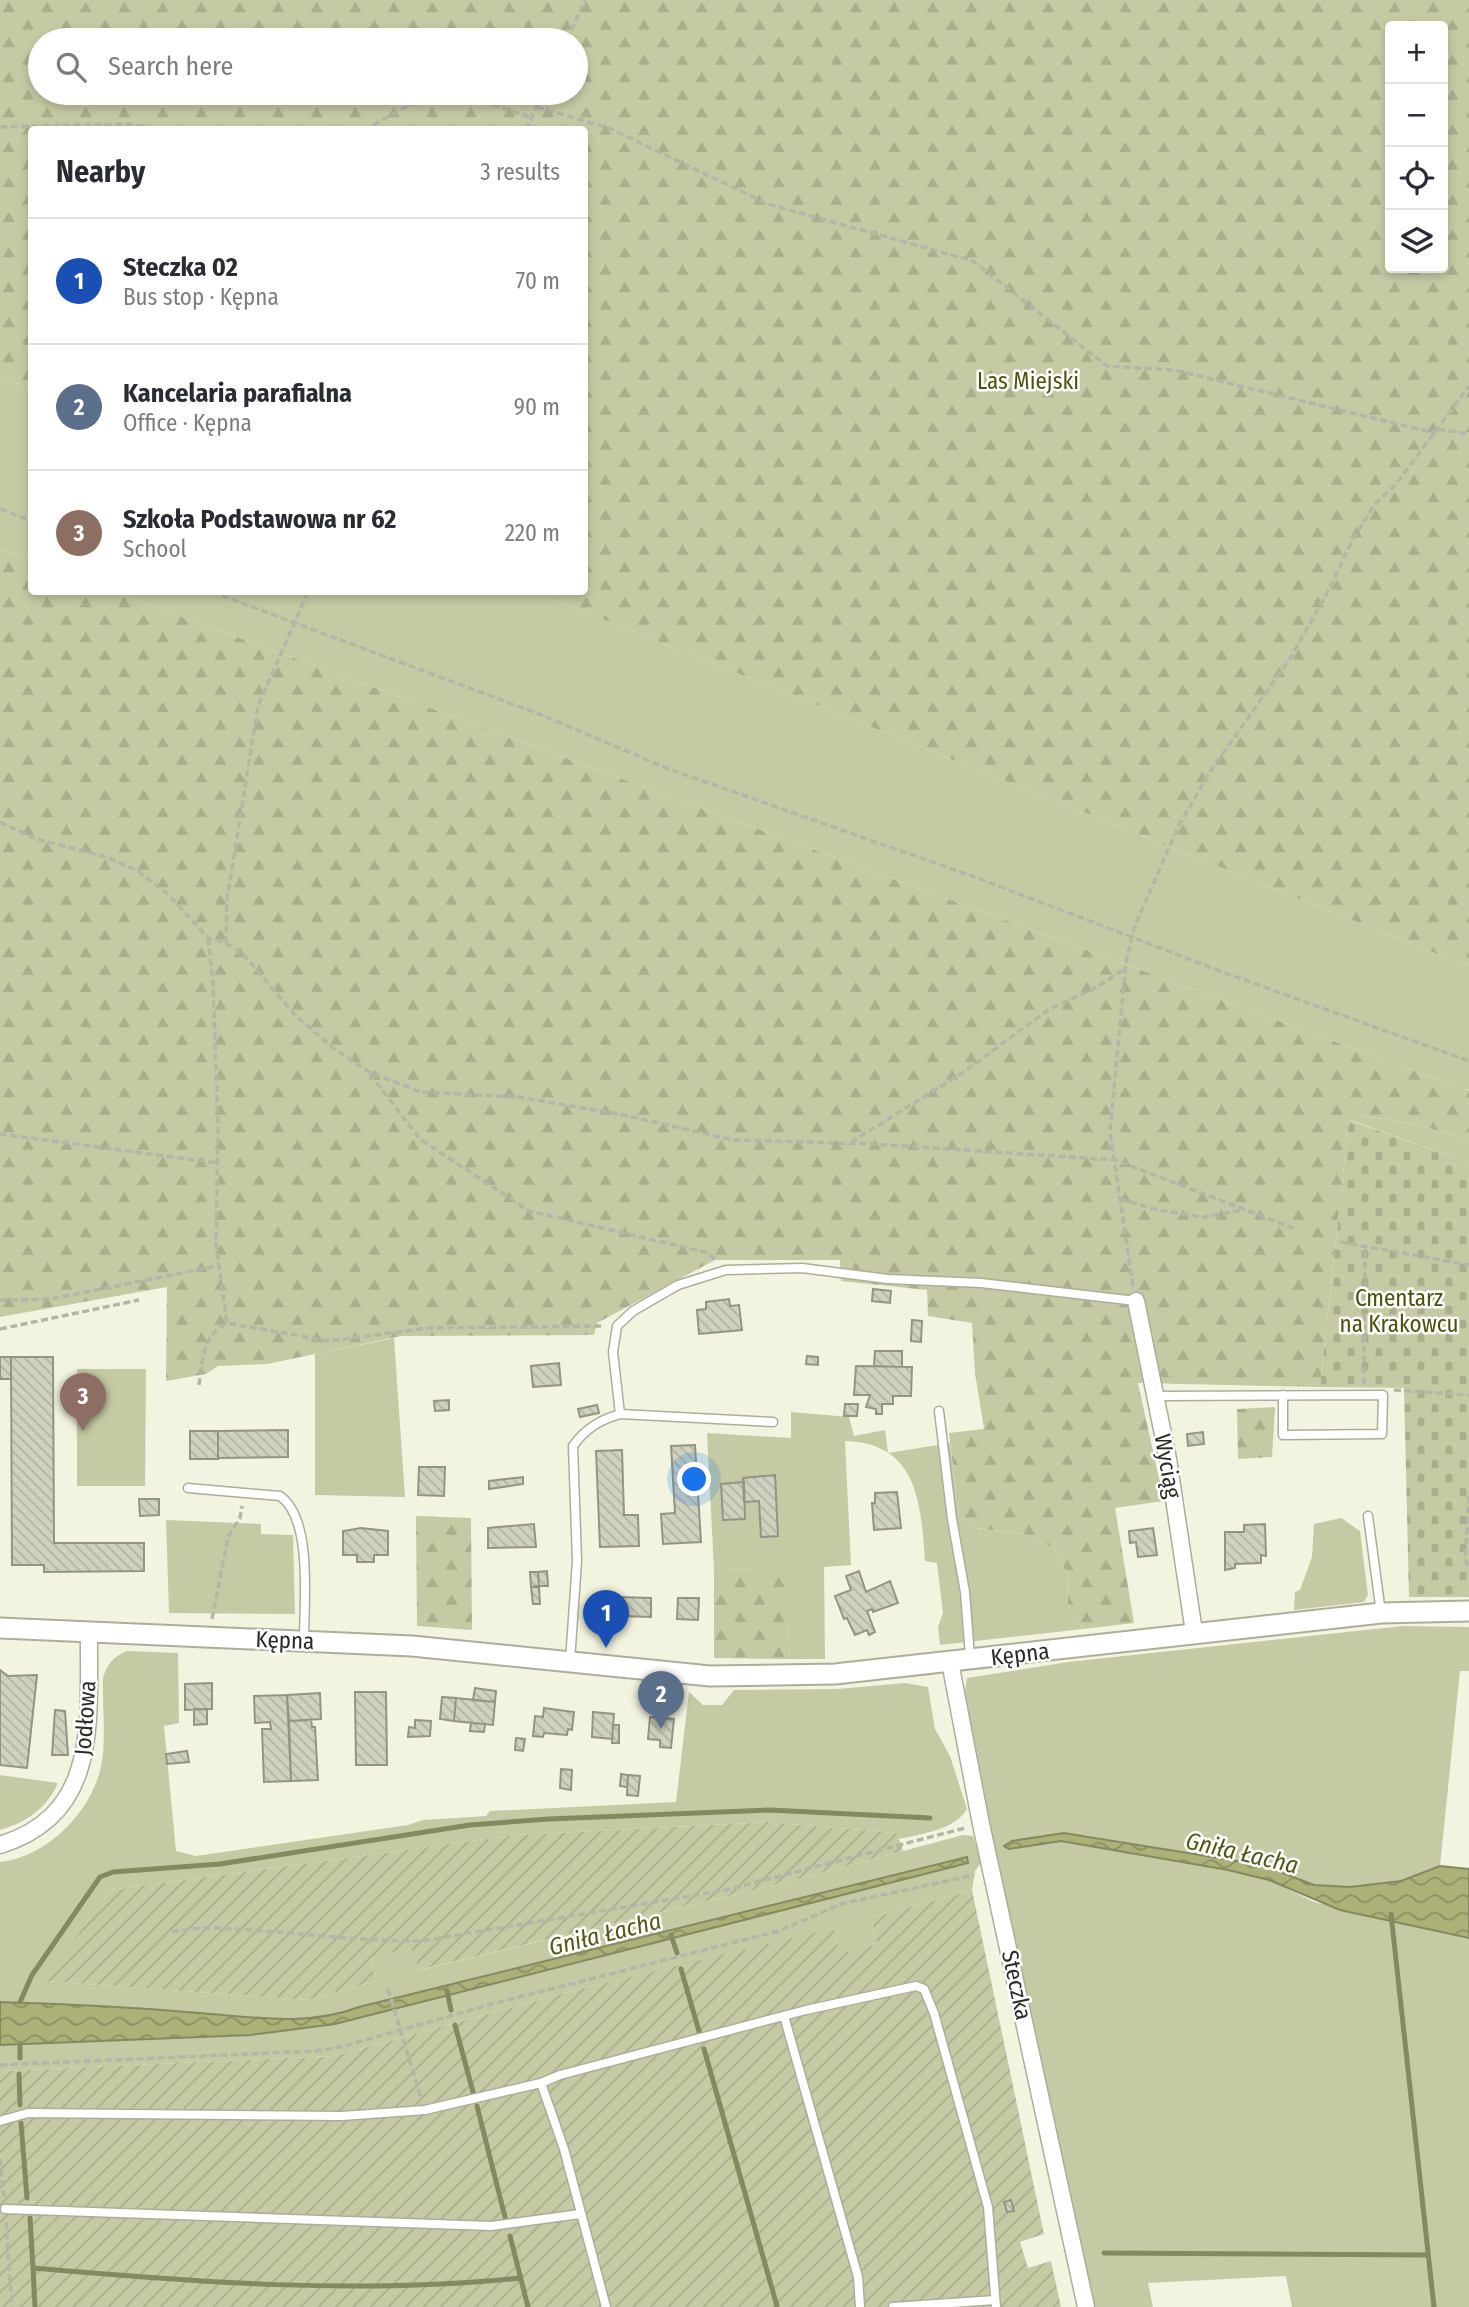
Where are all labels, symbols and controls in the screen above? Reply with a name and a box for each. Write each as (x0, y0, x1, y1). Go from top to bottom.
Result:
map controls (1385, 21, 1448, 273)
button: + (1385, 21, 1448, 84)
search box (28, 28, 588, 105)
icon: search (52, 48, 90, 86)
text: Search here (108, 51, 233, 82)
button: − (1385, 84, 1448, 147)
button: locate (1385, 147, 1448, 210)
text: Nearby (56, 154, 145, 190)
text: 3 results (480, 158, 560, 186)
button: layers (1385, 210, 1448, 273)
text: Steczka 02 (123, 252, 238, 283)
text: 1 (74, 267, 84, 295)
text: 70 m (516, 267, 560, 295)
text: Bus stop · Kępna (123, 283, 279, 311)
park label: Las Miejski (977, 367, 1079, 395)
text: Kancelaria parafialna (123, 378, 352, 409)
text: 2 (74, 393, 84, 421)
text: 90 m (514, 393, 560, 421)
text: Office · Kępna (123, 409, 252, 437)
text: Szkoła Podstawowa nr 62 (123, 504, 396, 535)
text: 3 (74, 519, 84, 547)
text: 220 m (505, 519, 560, 547)
text: School (123, 535, 187, 563)
park label: Cmentarz na Krakowcu (1340, 1284, 1458, 1338)
pin: 3 (60, 1373, 106, 1431)
street label: Wyciąg (1149, 1432, 1187, 1501)
your location (677, 1462, 711, 1496)
pin: 1 (583, 1590, 629, 1648)
street label: Kępna (255, 1625, 315, 1655)
street label: Kępna (989, 1637, 1051, 1671)
pin: 2 (638, 1671, 684, 1729)
street label: Jodłowa (68, 1679, 102, 1757)
water label: Gniła Łacha (1183, 1826, 1301, 1880)
water label: Gniła Łacha (546, 1907, 664, 1961)
street label: Steczka (996, 1948, 1038, 2022)

